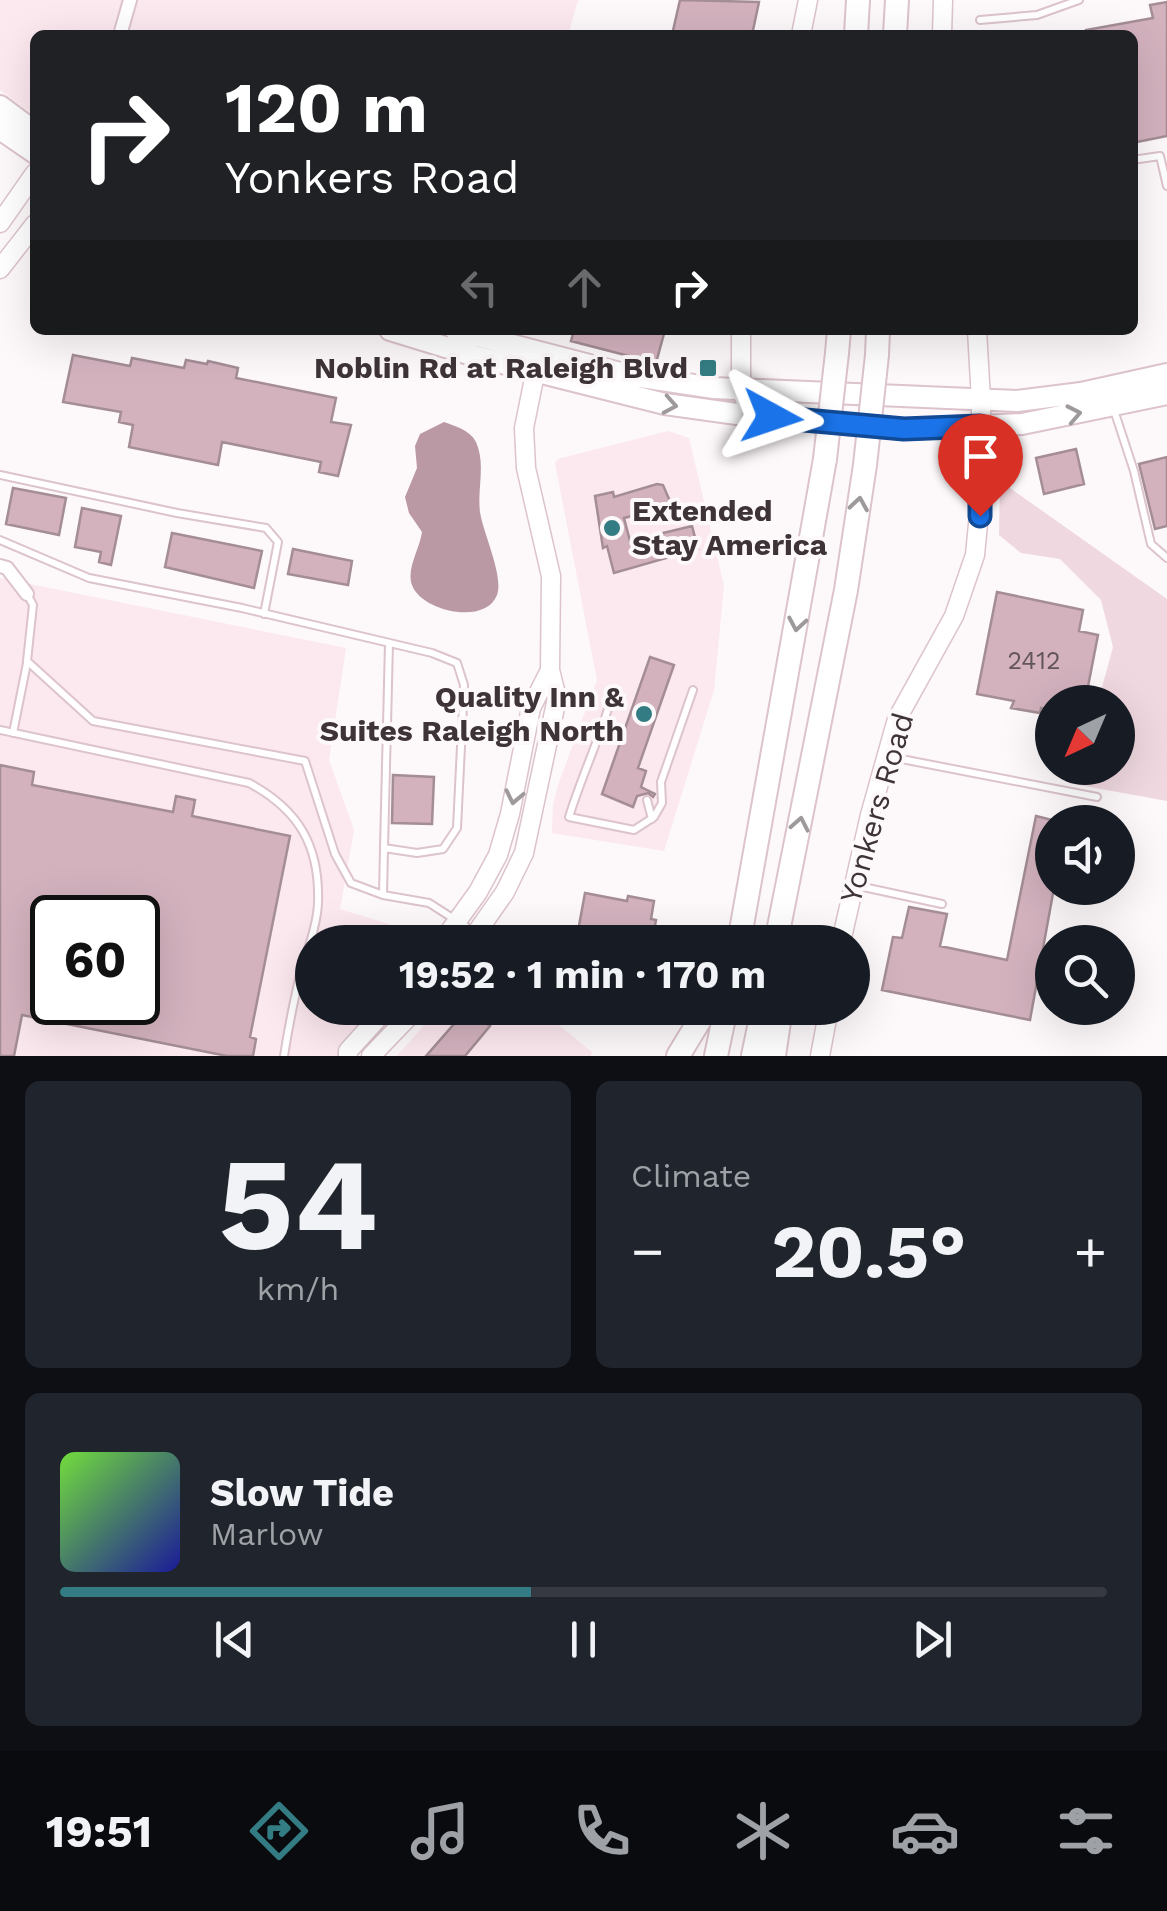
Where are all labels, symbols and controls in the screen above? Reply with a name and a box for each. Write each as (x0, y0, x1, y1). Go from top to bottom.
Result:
text: 120 m (225, 67, 428, 149)
icon: right (60, 70, 190, 200)
text: Yonkers Road (225, 151, 519, 204)
icon: left (452, 260, 507, 315)
icon: ahead (557, 260, 612, 315)
icon: right (662, 260, 717, 315)
place label: Noblin Rd at Raleigh Blvd (314, 350, 688, 385)
marker: Noblin Rd at Raleigh Blvd (697, 357, 719, 379)
position arrow (720, 365, 824, 469)
one-way arrow (662, 394, 678, 415)
one-way arrow (1065, 405, 1082, 426)
pin (938, 414, 1023, 517)
icon: arrive (953, 429, 1008, 484)
place label: Extended Stay America (632, 493, 828, 562)
one-way arrow (847, 496, 868, 512)
marker: Extended Stay America (601, 517, 623, 539)
one-way arrow (787, 616, 808, 632)
house number: 2412 (1007, 646, 1061, 675)
place label: Quality Inn & Suites Raleigh North (320, 679, 625, 748)
north arrow (1035, 685, 1135, 785)
map controls (1035, 685, 1135, 1025)
marker: Quality Inn & Suites Raleigh North (633, 703, 655, 725)
street label: Yonkers Road (833, 709, 920, 907)
one-way arrow (505, 788, 526, 805)
button: sound (1035, 805, 1135, 905)
one-way arrow (789, 816, 810, 832)
speed limit sign: 60 (30, 895, 160, 1025)
button: search (1035, 925, 1135, 1025)
text: 19:52 · 1 min · 170 m (399, 953, 766, 997)
text: 54 (218, 1128, 378, 1281)
text: Climate (631, 1157, 751, 1195)
text: 20.5° (772, 1207, 966, 1295)
text: − (631, 1219, 664, 1283)
text: + (1074, 1219, 1107, 1283)
text: km/h (257, 1270, 339, 1308)
text: Slow Tide (210, 1471, 394, 1515)
text: Marlow (210, 1515, 324, 1553)
icon: previous (207, 1612, 262, 1667)
icon: pause (556, 1612, 611, 1667)
icon: next (905, 1612, 960, 1667)
icon: directions (244, 1796, 314, 1866)
icon: music (405, 1796, 475, 1866)
icon: phone (567, 1796, 637, 1866)
icon: climate (728, 1796, 798, 1866)
icon: car (890, 1796, 960, 1866)
icon: filters (1051, 1796, 1121, 1866)
text: 19:51 (46, 1805, 152, 1858)

